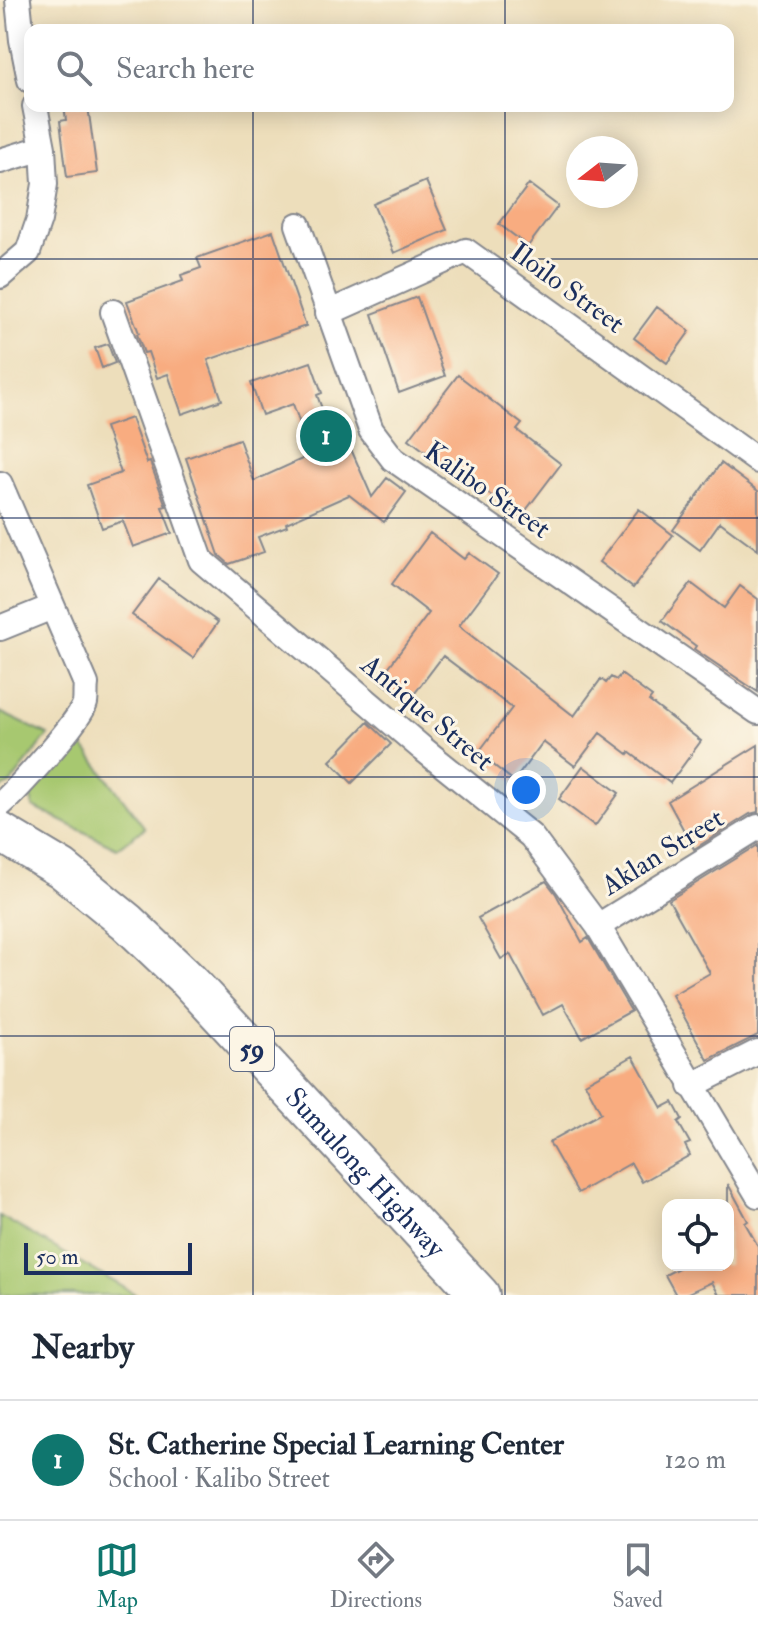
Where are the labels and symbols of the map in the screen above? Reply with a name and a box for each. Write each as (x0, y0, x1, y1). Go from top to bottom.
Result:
north arrow (566, 136, 638, 208)
street label: Iloilo Street (503, 235, 631, 341)
pin: 1 (300, 406, 352, 466)
street label: Kalibo Street (417, 434, 557, 546)
street label: Antique Street (353, 647, 501, 779)
your location (506, 770, 546, 810)
street label: Aklan Street (594, 801, 730, 904)
road number: 59 (230, 1027, 274, 1071)
street label: Sumulong Highway (277, 1080, 453, 1266)
scale bar (24, 1239, 192, 1275)

